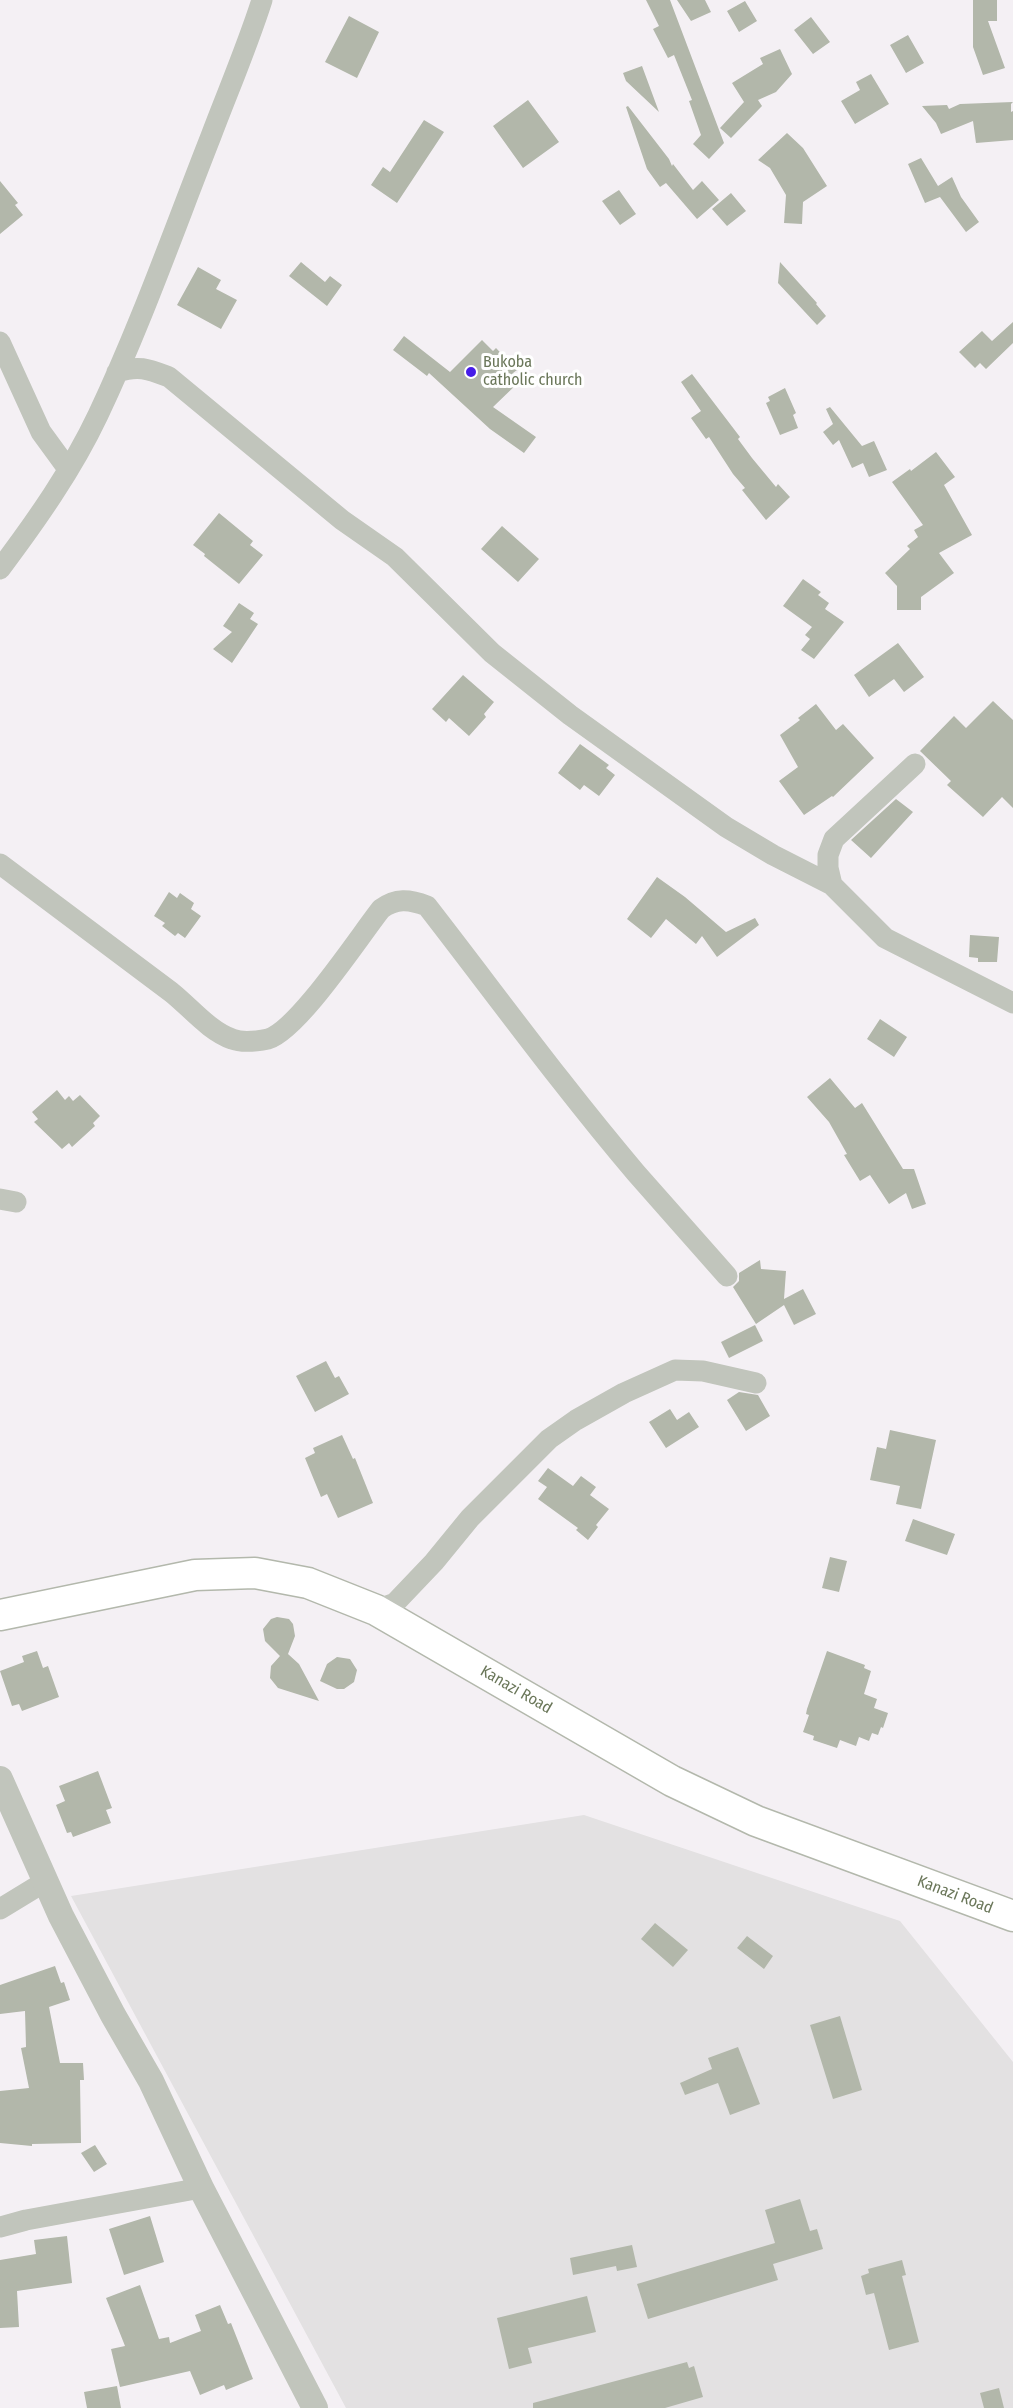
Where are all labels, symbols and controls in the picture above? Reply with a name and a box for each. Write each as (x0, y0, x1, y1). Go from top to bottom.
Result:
place label: Bukoba catholic church (483, 353, 583, 391)
marker: Bukoba catholic church (464, 365, 478, 379)
street label: Kanazi Road (477, 1662, 555, 1718)
street label: Kanazi Road (914, 1872, 996, 1918)

